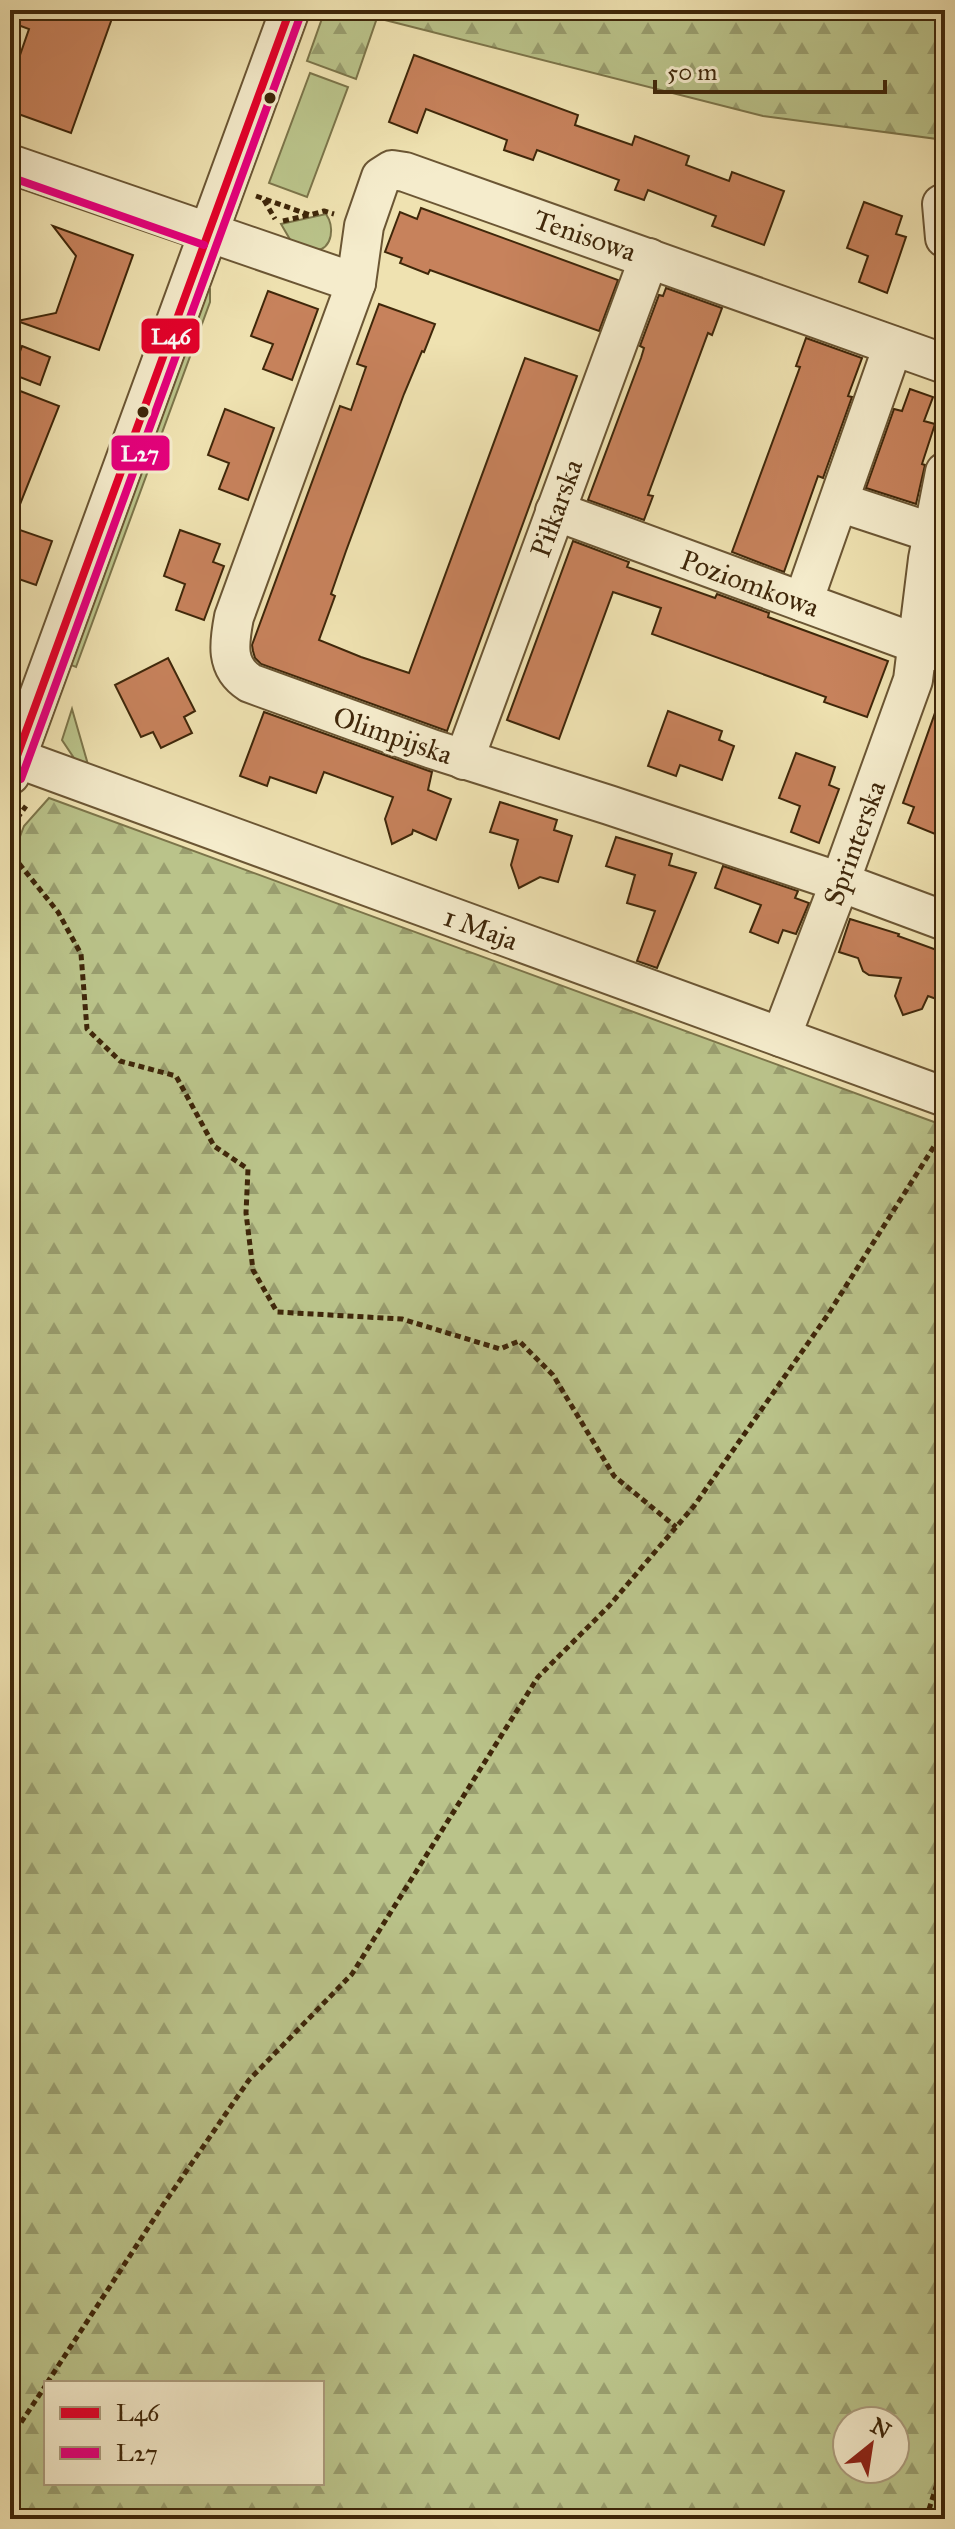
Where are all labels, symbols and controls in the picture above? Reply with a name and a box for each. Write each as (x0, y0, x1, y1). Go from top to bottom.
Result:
scale bar (655, 44, 885, 94)
text: 50 m (667, 57, 717, 87)
unlabelled marker (262, 90, 278, 106)
street label: Tenisowa (529, 202, 641, 269)
line badge: L46 (140, 317, 201, 355)
text: L46 (151, 323, 193, 350)
unlabelled marker (135, 404, 151, 420)
line badge: L27 (110, 434, 171, 472)
text: L27 (121, 440, 159, 467)
street label: Piłkarska (523, 454, 590, 562)
street label: Poziomkowa (676, 542, 824, 625)
street label: Olimpijska (329, 699, 457, 772)
street label: Sprinterska (816, 776, 893, 910)
street label: 1 Maja (439, 899, 523, 958)
legend (44, 2381, 324, 2485)
text: L46 (116, 2398, 160, 2428)
north arrow (831, 2405, 911, 2485)
text: N (866, 2412, 896, 2445)
text: L27 (116, 2438, 158, 2468)

